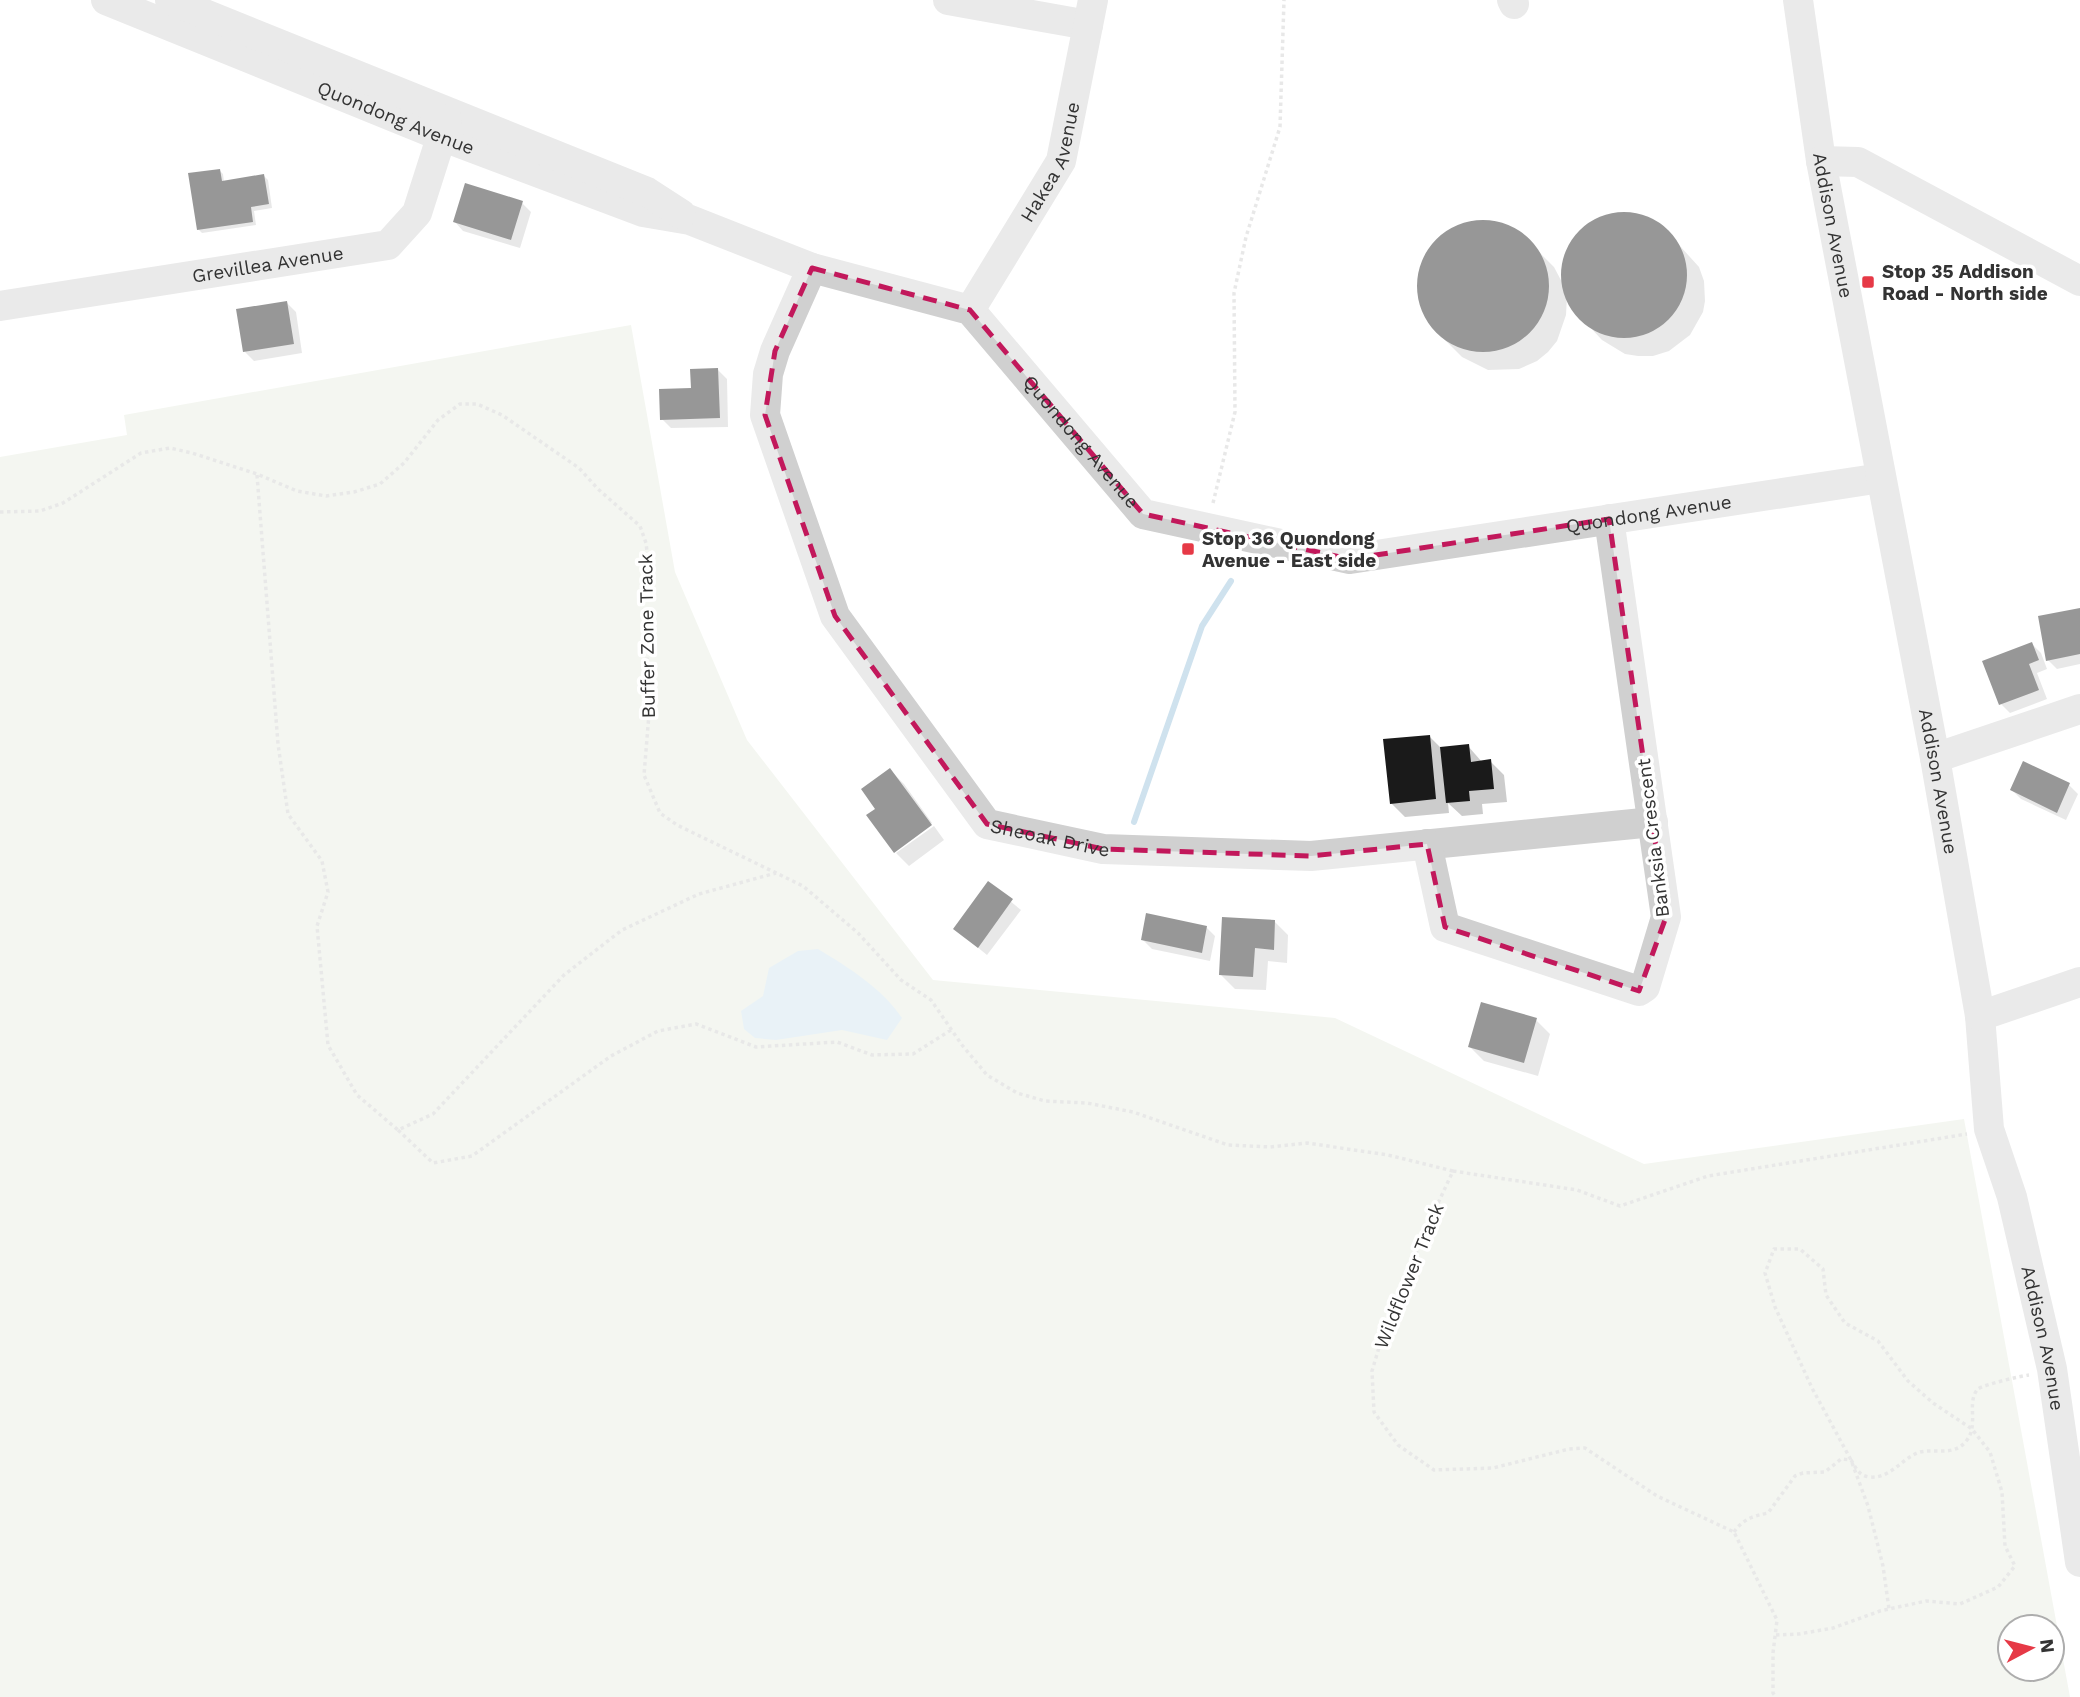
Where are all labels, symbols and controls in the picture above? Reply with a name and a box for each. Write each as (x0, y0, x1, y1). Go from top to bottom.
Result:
street label: Quondong Avenue (314, 76, 478, 159)
street label: Hakea Avenue (1015, 100, 1084, 226)
street label: Addison Avenue (1808, 151, 1858, 300)
street label: Grevillea Avenue (190, 241, 345, 287)
place label: Stop 35 Addison Road - North side (1882, 260, 2048, 305)
marker: Stop 35 Addison Road - North side (1860, 274, 1876, 290)
street label: Quondong Avenue (1019, 370, 1144, 513)
street label: Quondong Avenue (1564, 489, 1733, 537)
place label: Stop 36 Quondong Avenue - East side (1202, 527, 1376, 572)
marker: Stop 36 Quondong Avenue - East side (1180, 541, 1196, 557)
street label: Buffer Zone Track (634, 553, 660, 719)
street label: Addison Avenue (1914, 707, 1963, 856)
street label: Banksia Crescent (1632, 757, 1674, 919)
street label: Sheoak Drive (988, 814, 1110, 861)
street label: Wildflower Track (1369, 1200, 1449, 1352)
street label: Addison Avenue (2017, 1263, 2069, 1412)
north arrow (1996, 1613, 2066, 1683)
text: N (2035, 1638, 2060, 1654)

